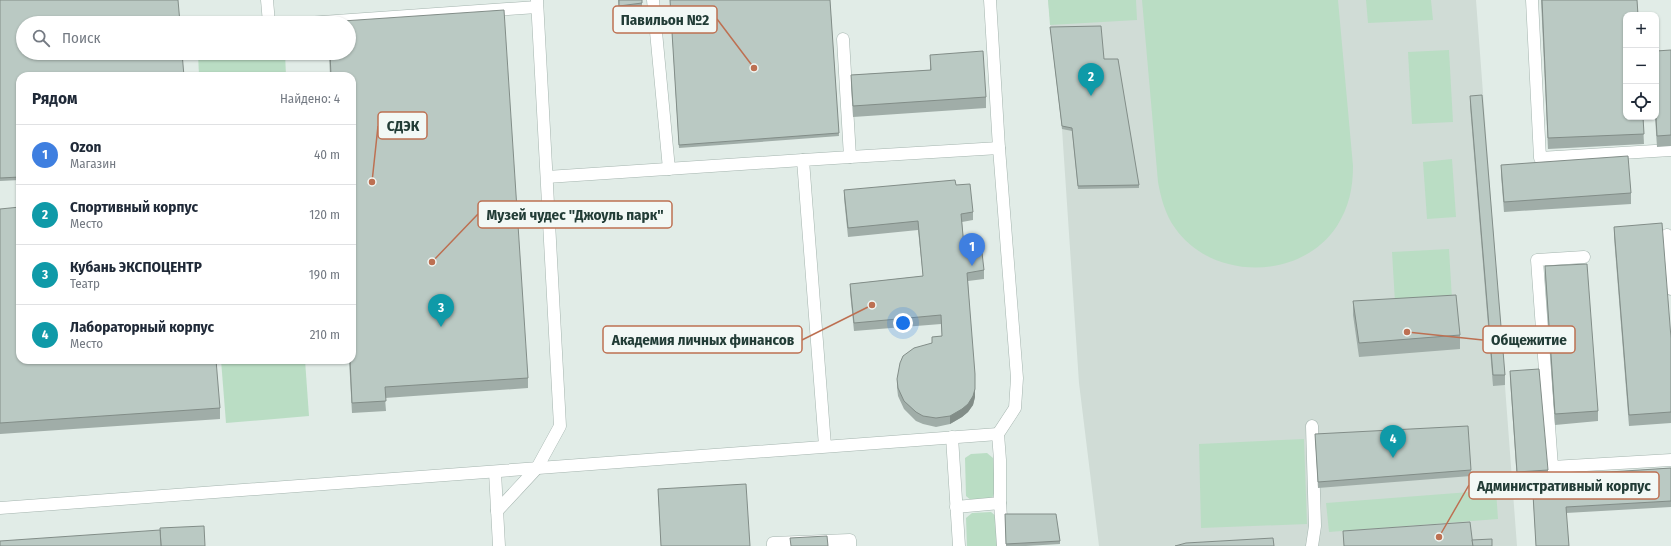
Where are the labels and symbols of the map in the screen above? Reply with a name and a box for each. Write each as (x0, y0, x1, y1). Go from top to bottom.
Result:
callout: Павильон №2 (613, 6, 717, 33)
text: Павильон №2 (621, 11, 709, 29)
pin: 2 (1078, 63, 1104, 96)
callout: СДЭК (378, 112, 427, 139)
text: СДЭК (387, 117, 420, 135)
callout: Музей чудес "Джоуль парк" (478, 201, 672, 228)
text: Музей чудес "Джоуль парк" (486, 206, 664, 224)
pin: 1 (959, 233, 985, 266)
pin: 3 (428, 294, 454, 327)
your location (893, 313, 913, 333)
callout: Академия личных финансов (603, 326, 802, 353)
callout: Общежитие (1483, 326, 1575, 353)
text: Академия личных финансов (611, 331, 795, 349)
text: Общежитие (1491, 331, 1567, 349)
pin: 4 (1380, 425, 1406, 458)
callout: Административный корпус (1469, 472, 1659, 499)
text: Административный корпус (1476, 477, 1651, 495)

